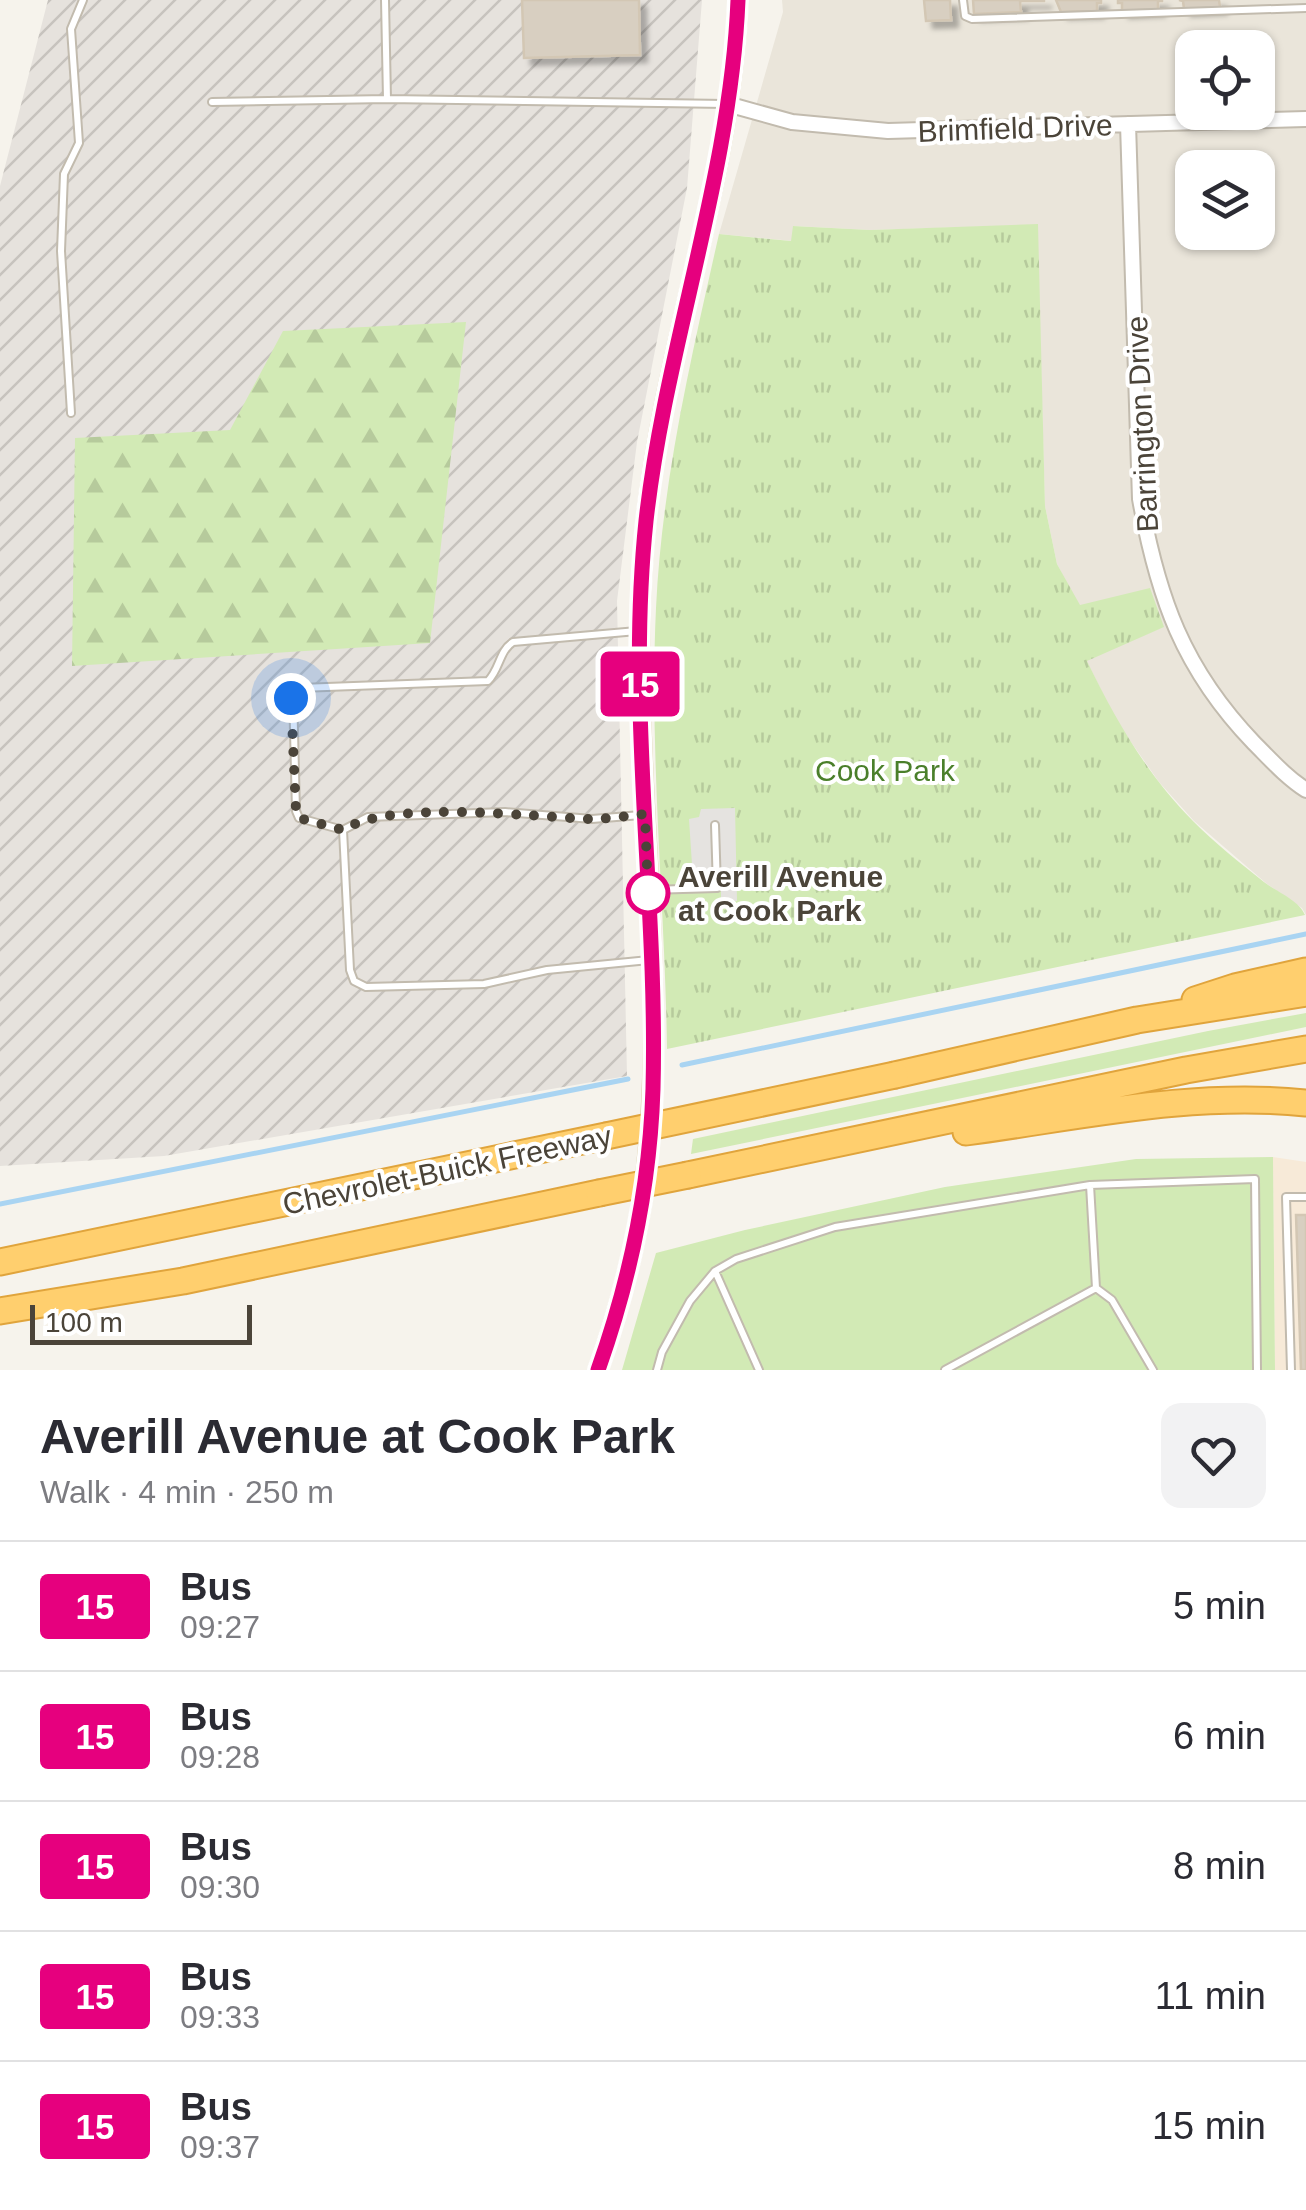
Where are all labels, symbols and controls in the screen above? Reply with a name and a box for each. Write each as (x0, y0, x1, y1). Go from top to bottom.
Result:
map controls (1175, 30, 1275, 250)
button: locate (1175, 30, 1275, 130)
street label: Brimfield Drive (917, 108, 1113, 148)
button: layers (1175, 150, 1275, 250)
street label: Barrington Drive (1120, 315, 1164, 533)
line badge: 15 (595, 652, 685, 716)
text: 15 (621, 665, 659, 704)
your location (266, 673, 316, 723)
park label: Cook Park (815, 754, 956, 787)
place label: Averill Avenue at Cook Park (678, 860, 883, 927)
marker: Averill Avenue at Cook Park (627, 872, 669, 914)
street label: Chevrolet-Buick Freeway (280, 1119, 614, 1221)
scale bar (30, 1300, 252, 1344)
text: 100 m (45, 1307, 123, 1338)
button: heart (1161, 1403, 1266, 1508)
text: Averill Avenue at Cook Park (40, 1410, 675, 1463)
text: Walk · 4 min · 250 m (40, 1474, 334, 1510)
text: Bus (180, 1566, 252, 1608)
text: 5 min (1173, 1585, 1266, 1627)
text: 15 (76, 1587, 114, 1626)
text: 09:27 (180, 1609, 260, 1645)
text: Bus (180, 1696, 252, 1738)
text: 6 min (1173, 1715, 1266, 1757)
text: 15 (76, 1717, 114, 1756)
text: 09:28 (180, 1739, 260, 1775)
text: Bus (180, 1826, 252, 1868)
text: 8 min (1173, 1845, 1266, 1887)
text: 15 (76, 1847, 114, 1886)
text: 09:30 (180, 1869, 260, 1905)
text: Bus (180, 1956, 252, 1998)
text: 11 min (1155, 1975, 1266, 2017)
text: 15 (76, 1977, 114, 2016)
text: 09:33 (180, 1999, 260, 2035)
text: Bus (180, 2086, 252, 2128)
text: 15 min (1152, 2105, 1266, 2147)
text: 15 (76, 2107, 114, 2146)
text: 09:37 (180, 2129, 260, 2165)

